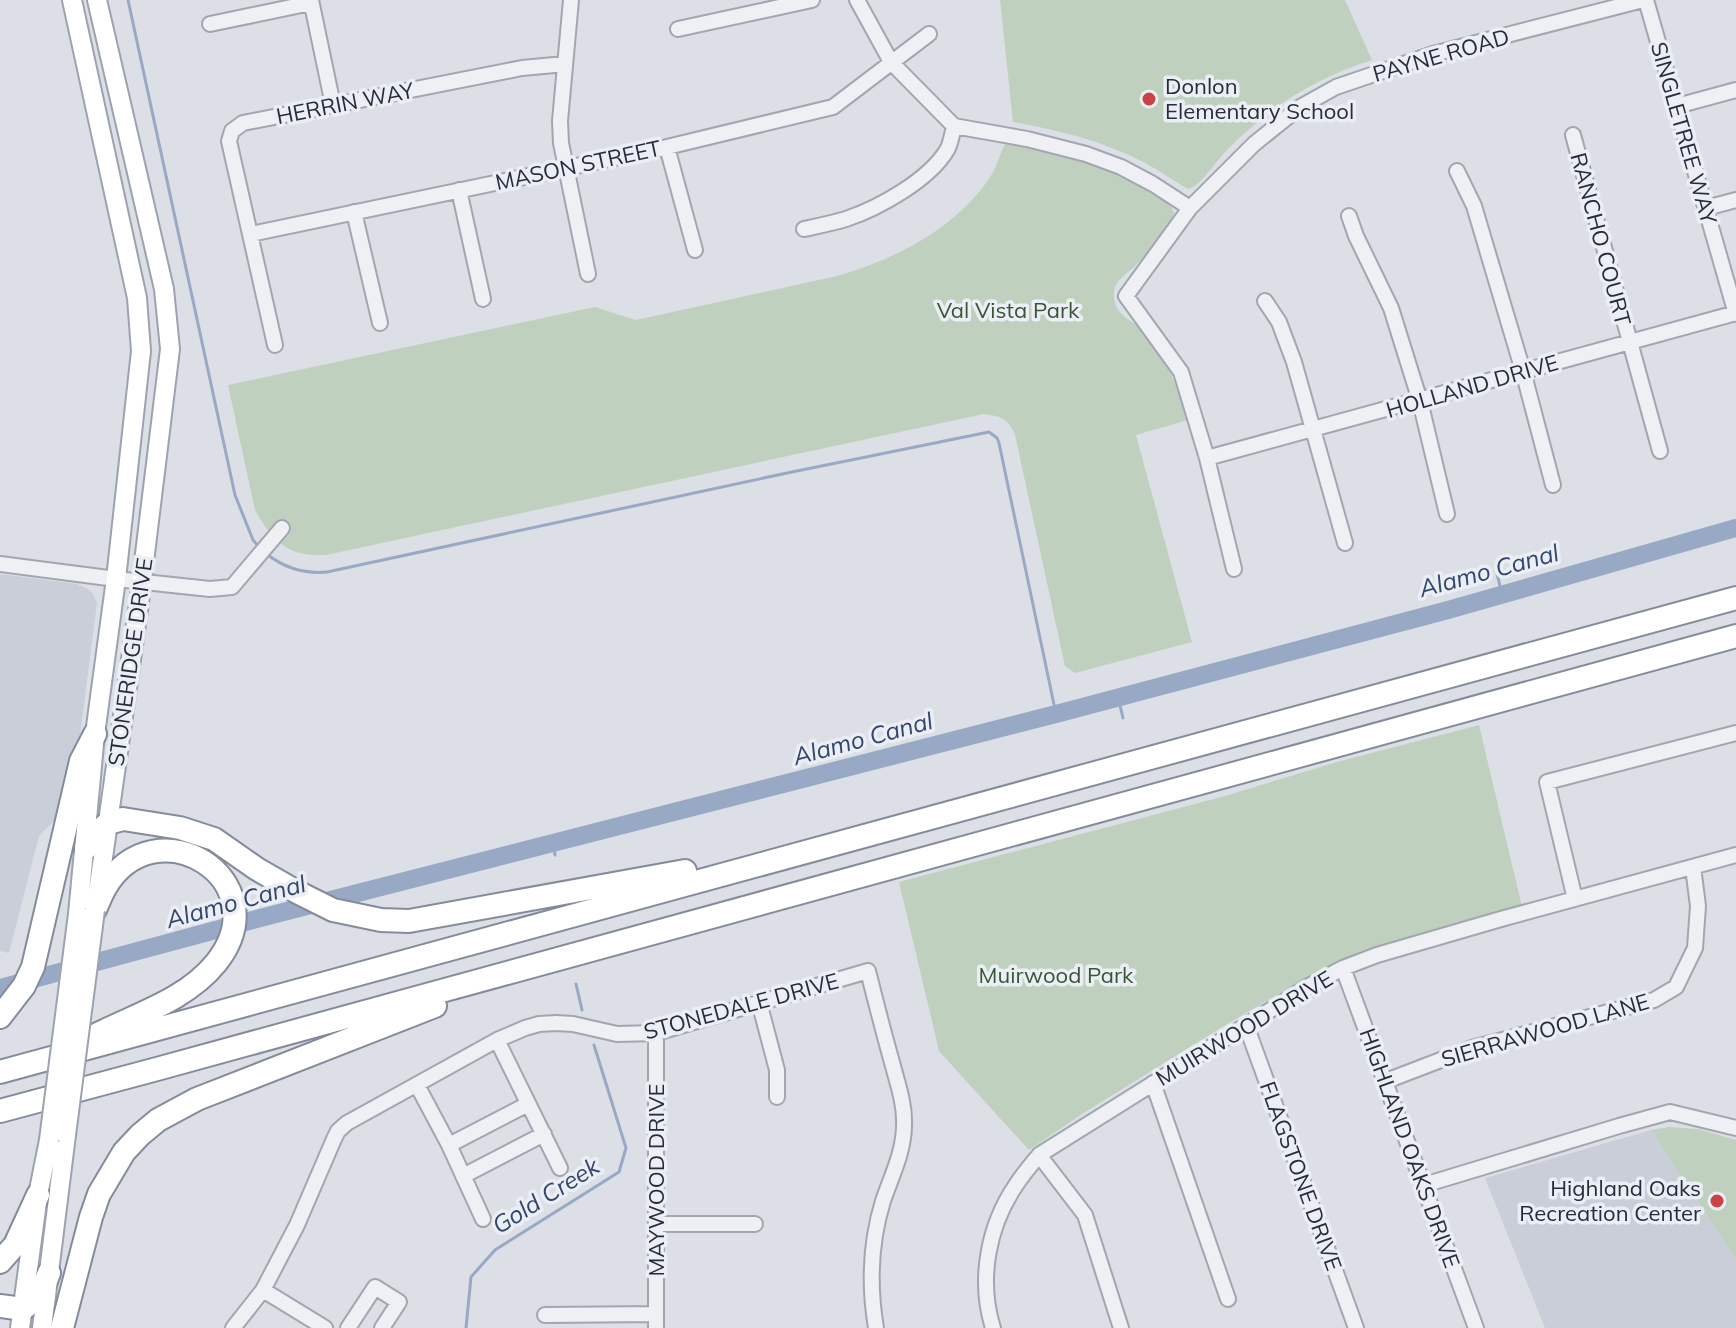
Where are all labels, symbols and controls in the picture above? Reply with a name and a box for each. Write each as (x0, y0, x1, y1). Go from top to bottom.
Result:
street label: PAYNE ROAD (1370, 22, 1512, 88)
street label: SINGLETREE WAY (1645, 39, 1724, 228)
place label: Donlon Elementary School (1165, 72, 1354, 125)
street label: HERRIN WAY (274, 76, 417, 130)
marker: Donlon Elementary School (1140, 90, 1158, 108)
street label: MASON STREET (493, 134, 663, 196)
street label: RANCHO COURT (1564, 149, 1638, 329)
park label: Val Vista Park (937, 296, 1080, 324)
street label: HOLLAND DRIVE (1383, 348, 1561, 424)
water label: Alamo Canal (1415, 537, 1562, 603)
street label: STONERIDGE DRIVE (102, 556, 158, 768)
water label: Alamo Canal (789, 705, 936, 771)
water label: Alamo Canal (162, 868, 309, 934)
park label: Muirwood Park (979, 961, 1134, 989)
street label: MUIRWOOD DRIVE (1150, 964, 1338, 1092)
street label: STONEDALE DRIVE (640, 967, 842, 1045)
street label: SIERRAWOOD LANE (1438, 987, 1652, 1073)
street label: HIGHLAND OAKS DRIVE (1354, 1024, 1466, 1272)
street label: FLAGSTONE DRIVE (1254, 1078, 1348, 1274)
street label: MAYWOOD DRIVE (642, 1083, 670, 1277)
water label: Gold Creek (486, 1150, 605, 1240)
place label: Highland Oaks Recreation Center (1519, 1174, 1701, 1227)
marker: Highland Oaks Recreation Center (1708, 1192, 1726, 1210)

